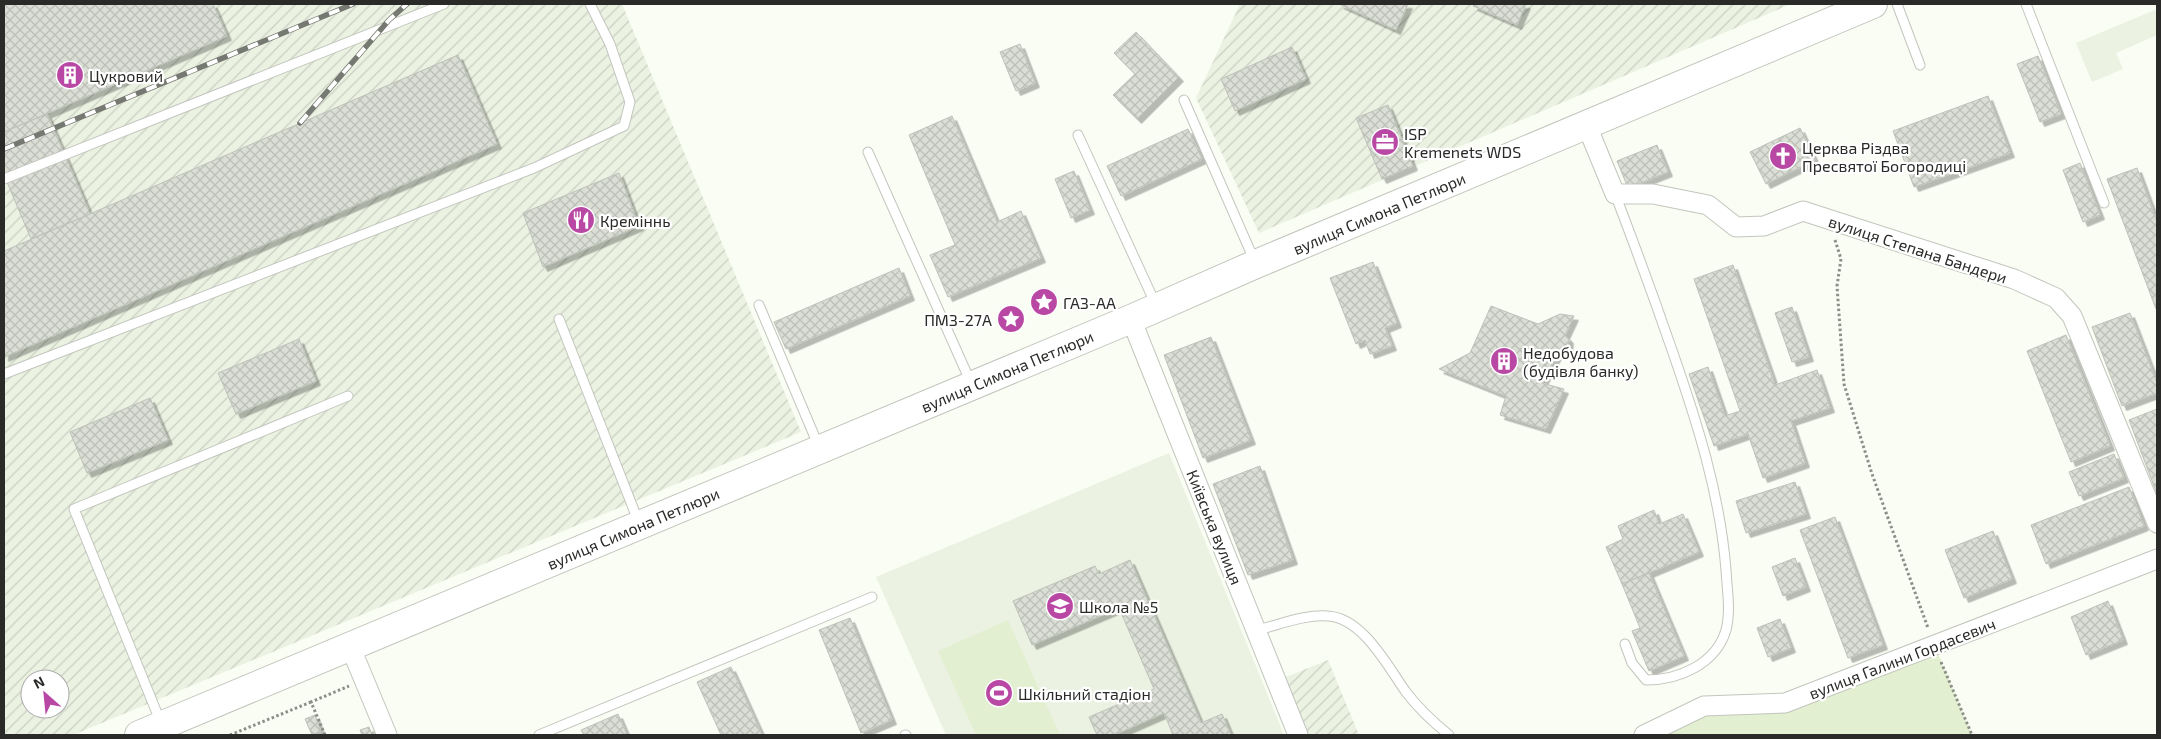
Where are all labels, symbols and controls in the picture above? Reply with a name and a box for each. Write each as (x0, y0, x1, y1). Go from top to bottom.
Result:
building icon: Цукровий (55, 60, 85, 90)
place label: Цукровий (89, 66, 163, 86)
place label: ISP Kremenets WDS (1404, 124, 1521, 161)
office icon: ISP Kremenets WDS (1370, 127, 1400, 157)
place label: Церква Різдва Пресвятої Богородиці (1802, 138, 1966, 175)
church icon: Церква Різдва Пресвятої Богородиці (1768, 141, 1798, 171)
street label: вулиця Симона Петлюри (1290, 168, 1468, 259)
restaurant icon: Креміннь (566, 205, 596, 235)
place label: Креміннь (600, 211, 670, 230)
street label: вулиця Степана Бандери (1826, 211, 2010, 288)
place icon: ГАЗ-АА (1029, 287, 1059, 317)
place label: ГАЗ-АА (1063, 293, 1116, 312)
place icon: ПМЗ-27А (996, 304, 1026, 334)
place label: ПМЗ-27А (924, 310, 992, 329)
street label: вулиця Симона Петлюри (918, 326, 1096, 417)
place label: Недобудова (будівля банку) (1523, 343, 1639, 381)
building icon: Недобудова (будівля банку) (1489, 346, 1519, 376)
street label: Київська вулиця (1182, 467, 1247, 588)
street label: вулиця Симона Петлюри (544, 483, 722, 574)
school or university icon: Школа №5 (1045, 591, 1075, 621)
place label: Школа №5 (1079, 597, 1158, 616)
street label: вулиця Галини Гордасевич (1806, 614, 1998, 703)
north arrow (20, 669, 70, 719)
text: N (31, 672, 47, 692)
sports icon: Шкільний стадіон (984, 678, 1014, 708)
place label: Шкільний стадіон (1018, 684, 1151, 703)

